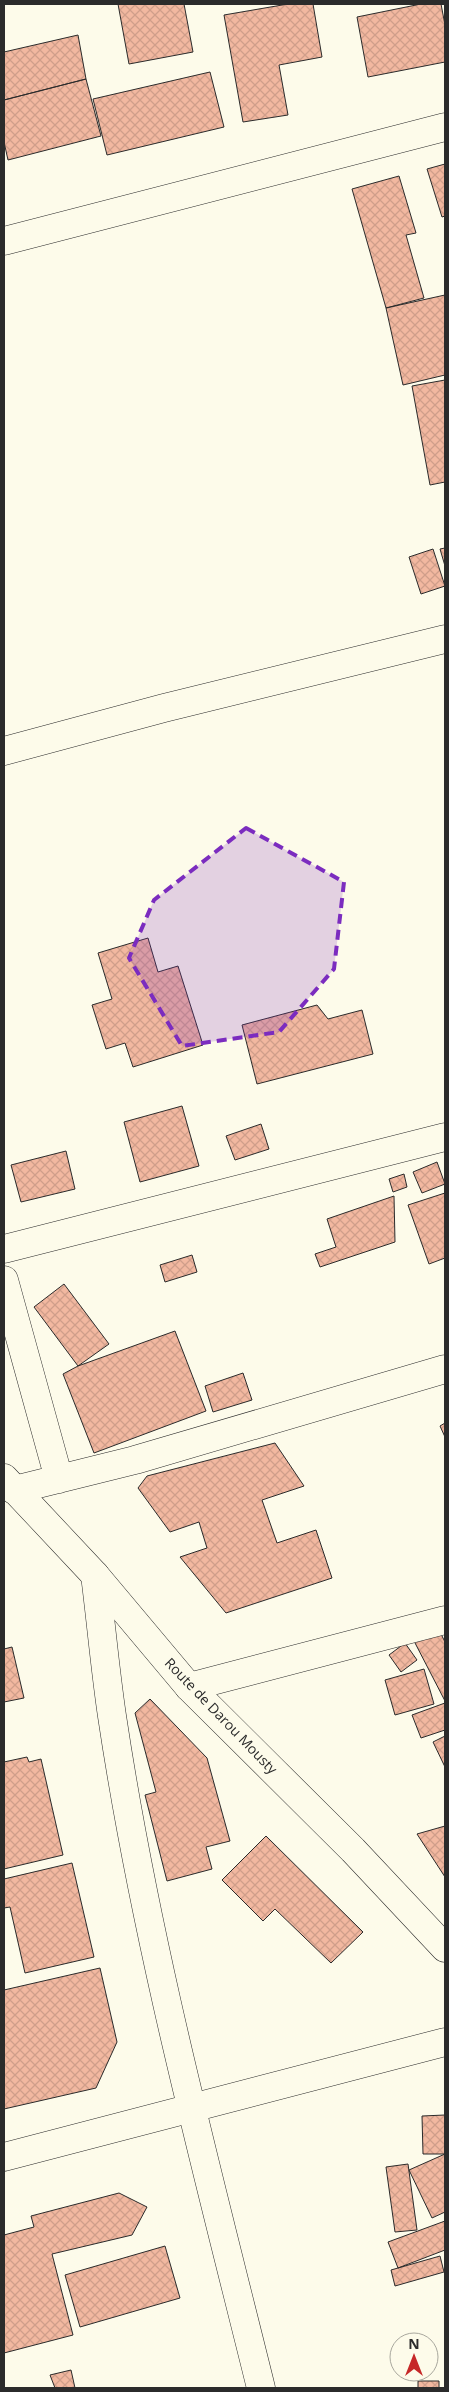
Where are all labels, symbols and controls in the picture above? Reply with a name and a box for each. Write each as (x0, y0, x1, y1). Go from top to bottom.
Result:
street label: Route de Darou Mousty (161, 1653, 283, 1779)
north arrow (389, 2332, 439, 2382)
text: N (408, 2334, 420, 2353)

